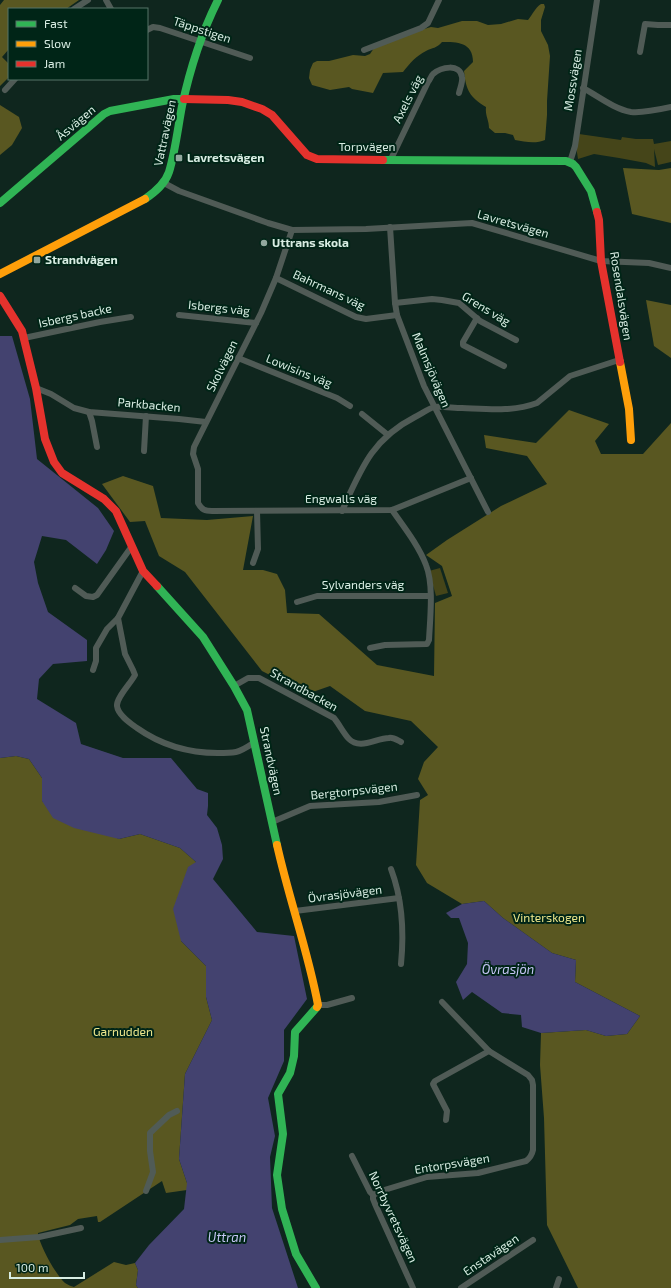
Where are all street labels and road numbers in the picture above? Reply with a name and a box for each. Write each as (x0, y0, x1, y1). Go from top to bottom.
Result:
street label: Täppstigen (172, 13, 233, 45)
street label: Mossvägen (560, 48, 584, 112)
street label: Axels väg (389, 72, 425, 125)
street label: Vattravägen (150, 99, 178, 167)
street label: Åsvägen (53, 102, 98, 143)
street label: Torpvägen (338, 139, 396, 153)
street label: Lavretsvägen (476, 206, 551, 240)
street label: Rosendalsvägen (608, 250, 636, 341)
street label: Bahrmans väg (291, 266, 368, 312)
street label: Grens väg (460, 288, 513, 328)
street label: Isbergs väg (188, 297, 251, 317)
street label: Isbergs backe (37, 300, 113, 330)
street label: Malmsjövägen (409, 330, 454, 410)
street label: Skolvägen (203, 337, 240, 394)
street label: Lowisins väg (264, 350, 335, 390)
street label: Parkbacken (117, 394, 181, 414)
street label: Engwalls väg (305, 491, 377, 505)
street label: Sylvanders väg (322, 577, 404, 591)
street label: Strandbacken (268, 665, 341, 713)
street label: Strandvägen (258, 725, 286, 796)
street label: Bergtorpsvägen (310, 778, 398, 802)
street label: Övrasjövägen (307, 882, 383, 905)
street label: Entorpsvägen (413, 1150, 490, 1176)
street label: Norrbyvretsvägen (367, 1169, 421, 1264)
street label: Enstavägen (460, 1230, 521, 1278)

